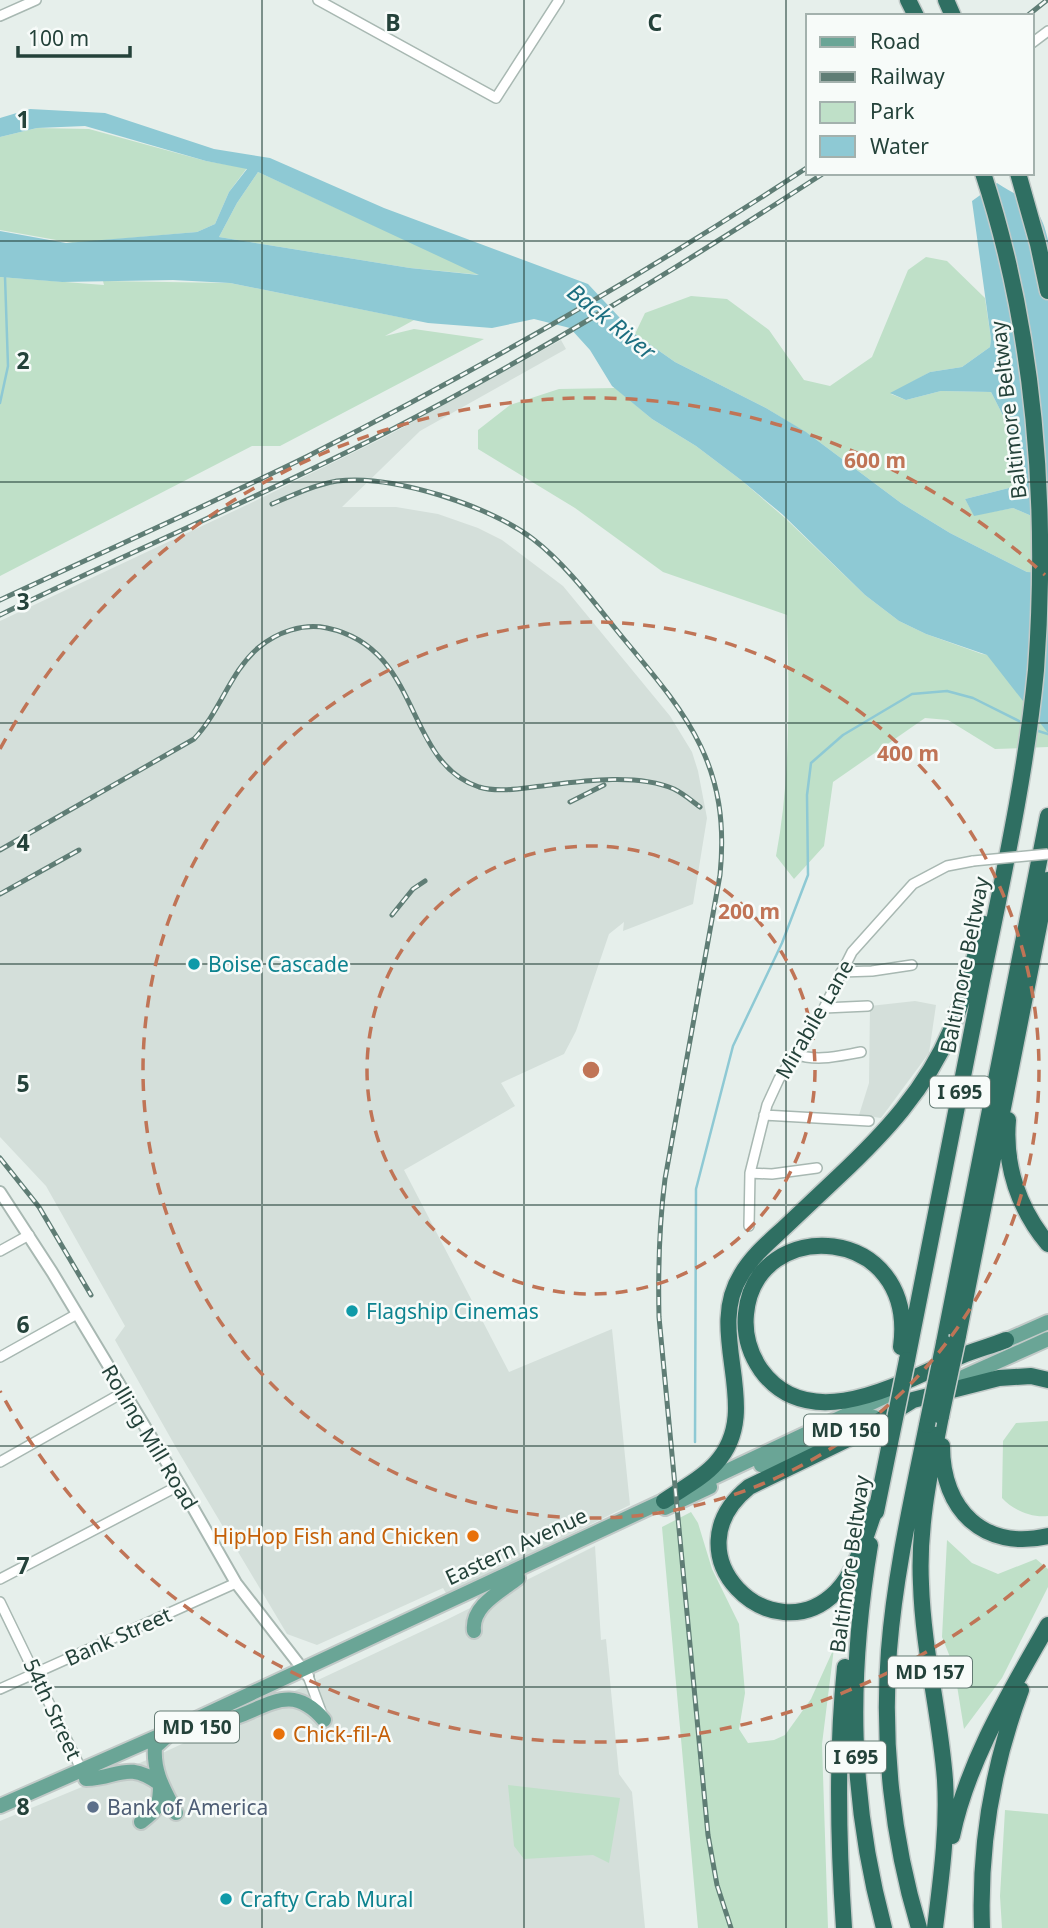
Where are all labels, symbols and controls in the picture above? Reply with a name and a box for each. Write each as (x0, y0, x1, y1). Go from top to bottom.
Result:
text: B (385, 6, 401, 38)
text: C (648, 6, 663, 38)
scale bar (18, 14, 130, 58)
legend (806, 14, 1034, 175)
text: 100 m (28, 24, 89, 52)
text: Road (870, 27, 920, 55)
text: Railway (870, 62, 945, 90)
text: Park (870, 97, 915, 125)
text: 1 (16, 103, 30, 135)
text: Water (870, 132, 929, 160)
water label: Back River (561, 275, 664, 367)
street label: Baltimore Beltway (983, 319, 1033, 501)
text: 2 (16, 344, 30, 376)
text: 600 m (844, 446, 906, 474)
text: 3 (16, 585, 30, 617)
text: 400 m (877, 739, 939, 767)
text: 4 (16, 826, 30, 858)
street label: Baltimore Beltway (933, 874, 995, 1056)
text: 200 m (718, 897, 780, 925)
place label: Boise Cascade (208, 950, 349, 978)
street label: Mirabile Lane (769, 954, 859, 1084)
marker: Boise Cascade (186, 956, 202, 972)
centre of rings (579, 1058, 603, 1082)
text: 5 (16, 1067, 30, 1099)
road number: I 695 (930, 1076, 990, 1108)
place label: Flagship Cinemas (366, 1297, 539, 1325)
marker: Flagship Cinemas (344, 1303, 360, 1319)
text: 6 (16, 1308, 30, 1340)
street label: Rolling Mill Road (96, 1359, 204, 1515)
road number: MD 150 (804, 1414, 888, 1446)
street label: Baltimore Beltway (823, 1473, 875, 1655)
street label: Eastern Avenue (440, 1501, 592, 1591)
place label: HipHop Fish and Chicken (213, 1522, 459, 1550)
marker: HipHop Fish and Chicken (465, 1528, 481, 1544)
text: 7 (16, 1549, 30, 1581)
street label: Bank Street (60, 1600, 176, 1672)
street label: 54th Street (17, 1654, 89, 1765)
road number: MD 157 (888, 1656, 972, 1688)
road number: MD 150 (155, 1712, 239, 1742)
place label: Chick-fil-A (293, 1720, 392, 1748)
marker: Chick-fil-A (271, 1726, 287, 1742)
road number: I 695 (826, 1742, 886, 1772)
text: 8 (16, 1790, 30, 1822)
place label: Bank of America (107, 1793, 268, 1821)
marker: Bank of America (85, 1799, 101, 1815)
place label: Crafty Crab Mural (240, 1885, 413, 1913)
marker: Crafty Crab Mural (218, 1891, 234, 1907)

